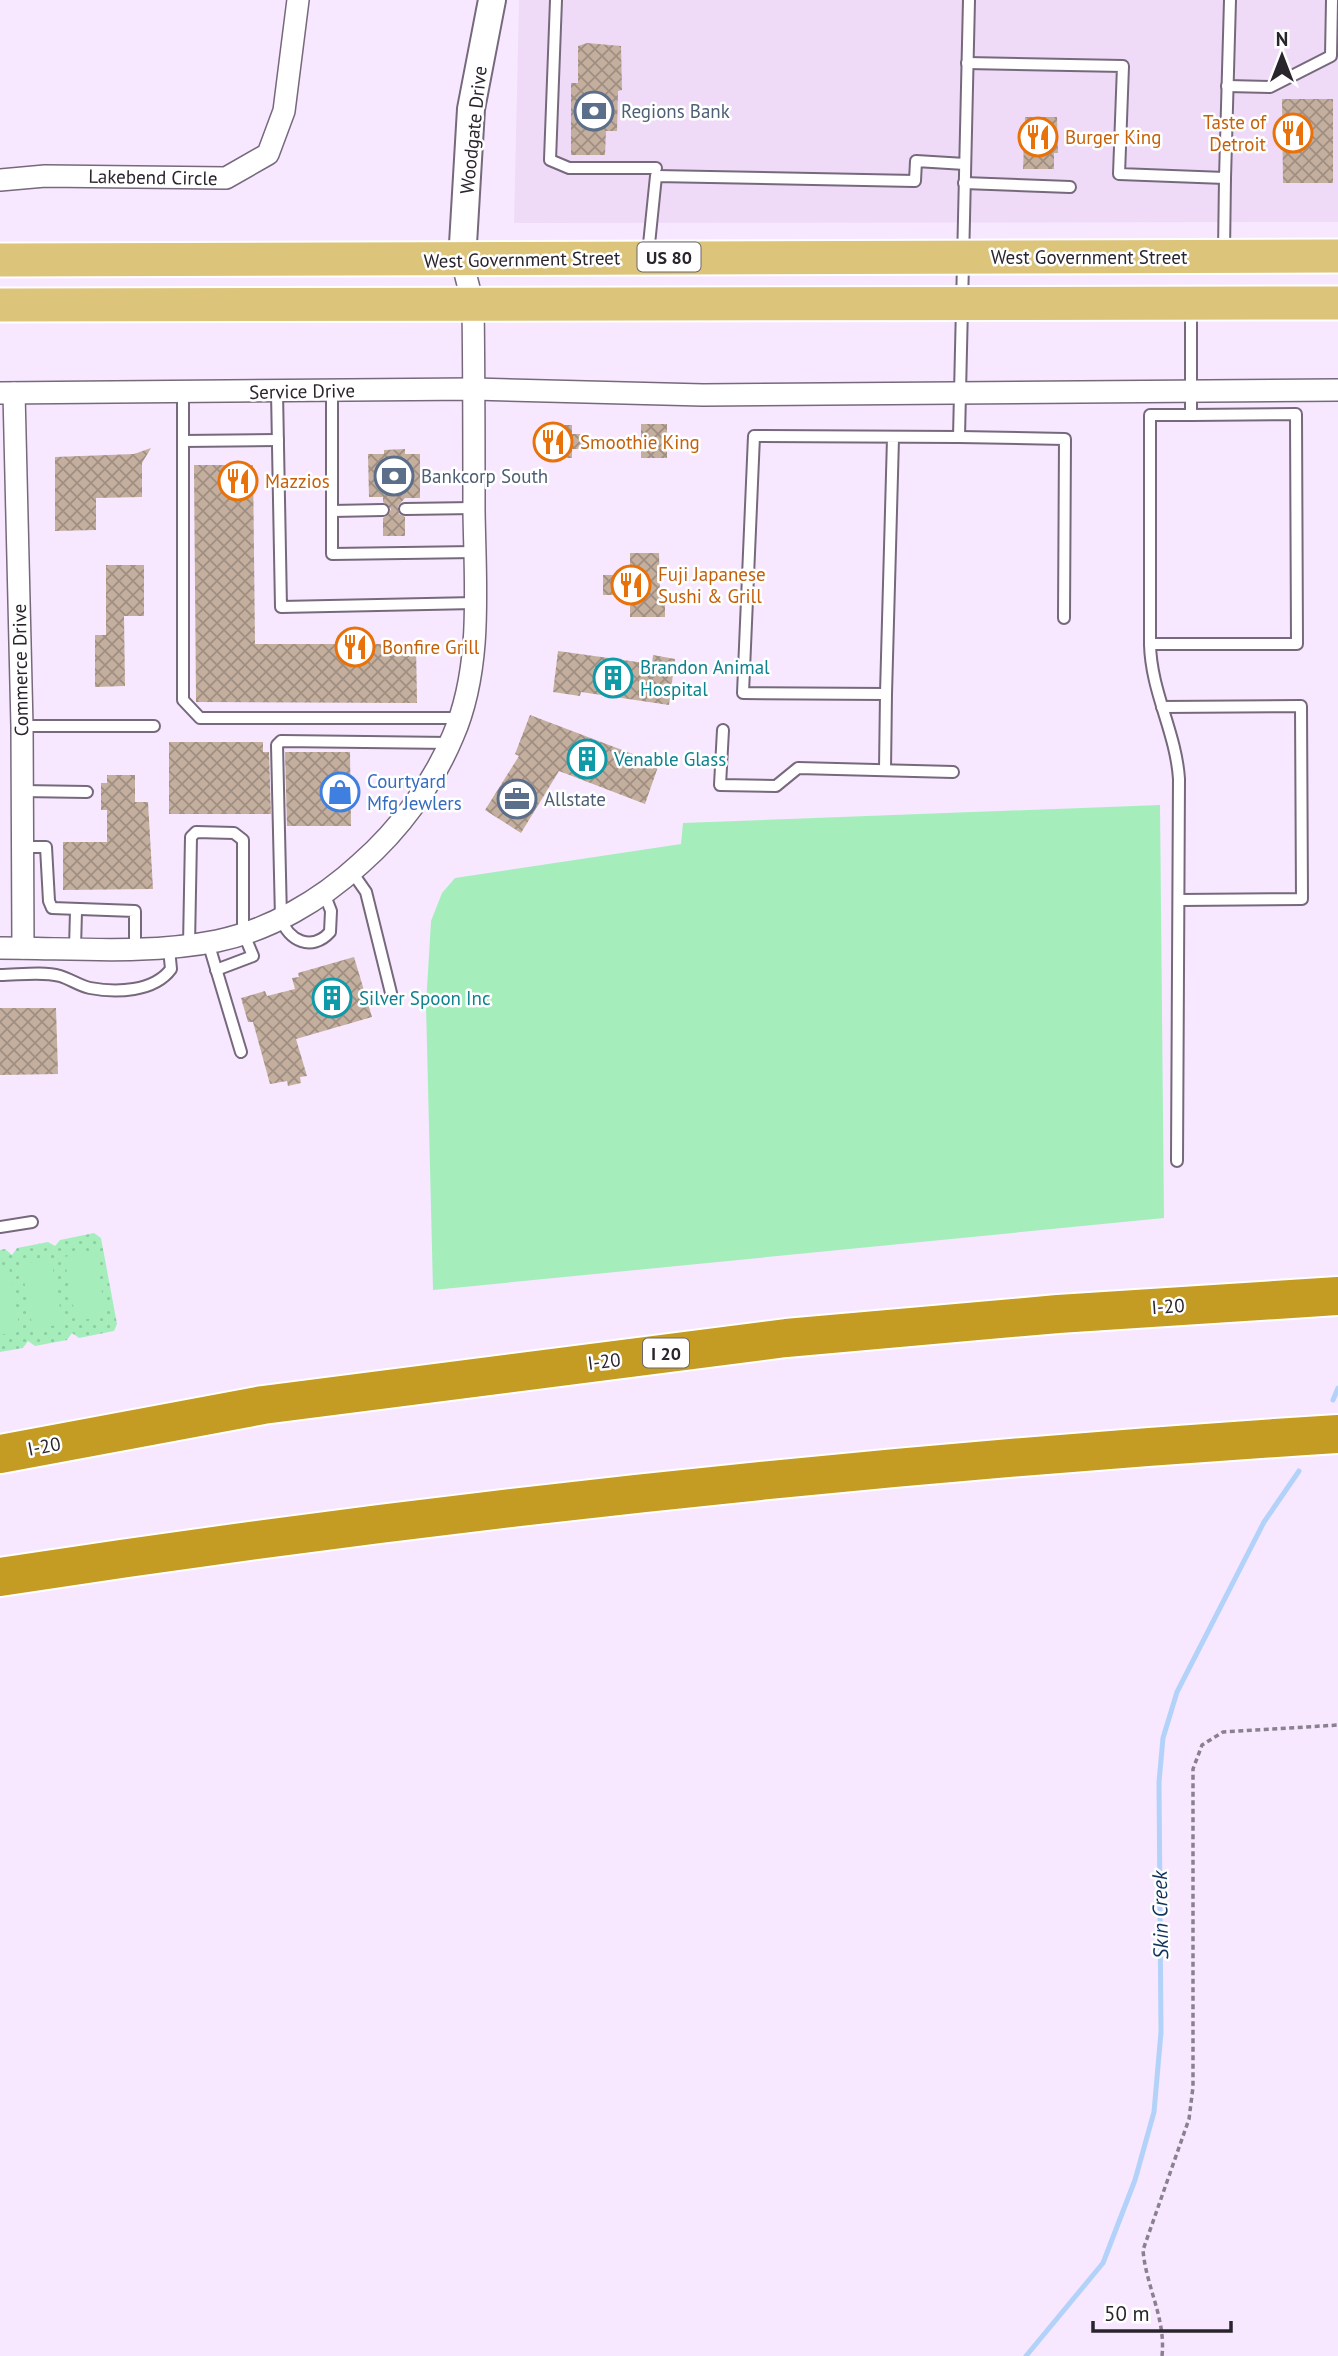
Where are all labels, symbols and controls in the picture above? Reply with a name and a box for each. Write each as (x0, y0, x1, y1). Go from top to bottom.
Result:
north arrow (1247, 21, 1317, 91)
text: N (1276, 27, 1288, 51)
street label: Woodgate Drive (454, 65, 492, 195)
bank icon: Regions Bank (573, 90, 615, 132)
place label: Regions Bank (621, 99, 730, 123)
place label: Taste of Detroit (1203, 110, 1267, 156)
restaurant icon: Taste of Detroit (1272, 112, 1314, 154)
restaurant icon: Burger King (1017, 116, 1059, 158)
place label: Burger King (1065, 125, 1161, 149)
street label: Lakebend Circle (88, 164, 218, 190)
road number: US 80 (638, 243, 700, 272)
street label: West Government Street (423, 245, 621, 273)
street label: West Government Street (991, 245, 1188, 269)
street label: Service Drive (249, 378, 355, 404)
restaurant icon: Smoothie King (532, 421, 574, 463)
place label: Smoothie King (580, 430, 700, 454)
bank icon: Bankcorp South (373, 455, 415, 497)
restaurant icon: Mazzios (217, 460, 259, 502)
place label: Bankcorp South (421, 464, 548, 488)
place label: Mazzios (265, 469, 330, 493)
place label: Fuji Japanese Sushi & Grill (658, 562, 766, 608)
restaurant icon: Fuji Japanese Sushi & Grill (610, 564, 652, 606)
street label: Commerce Drive (7, 603, 33, 737)
restaurant icon: Bonfire Grill (334, 626, 376, 668)
place label: Bonfire Grill (382, 635, 480, 659)
place label: Brandon Animal Hospital (640, 655, 770, 701)
building icon: Brandon Animal Hospital (592, 657, 634, 699)
building icon: Venable Glass (566, 738, 608, 780)
place label: Venable Glass (613, 747, 726, 771)
place label: Courtyard Mfg Jewlers (367, 769, 462, 815)
shop icon: Courtyard Mfg Jewlers (319, 771, 361, 813)
office icon: Allstate (496, 778, 538, 820)
place label: Allstate (544, 787, 606, 811)
building icon: Silver Spoon Inc (311, 977, 353, 1019)
place label: Silver Spoon Inc (359, 986, 491, 1010)
street label: I-20 (1151, 1293, 1185, 1319)
road number: I 20 (643, 1338, 689, 1368)
street label: I-20 (586, 1347, 622, 1375)
street label: I-20 (25, 1431, 63, 1461)
water label: Skin Creek (1146, 1869, 1174, 1960)
scale bar (1093, 2290, 1231, 2334)
text: 50 m (1104, 2300, 1150, 2327)

